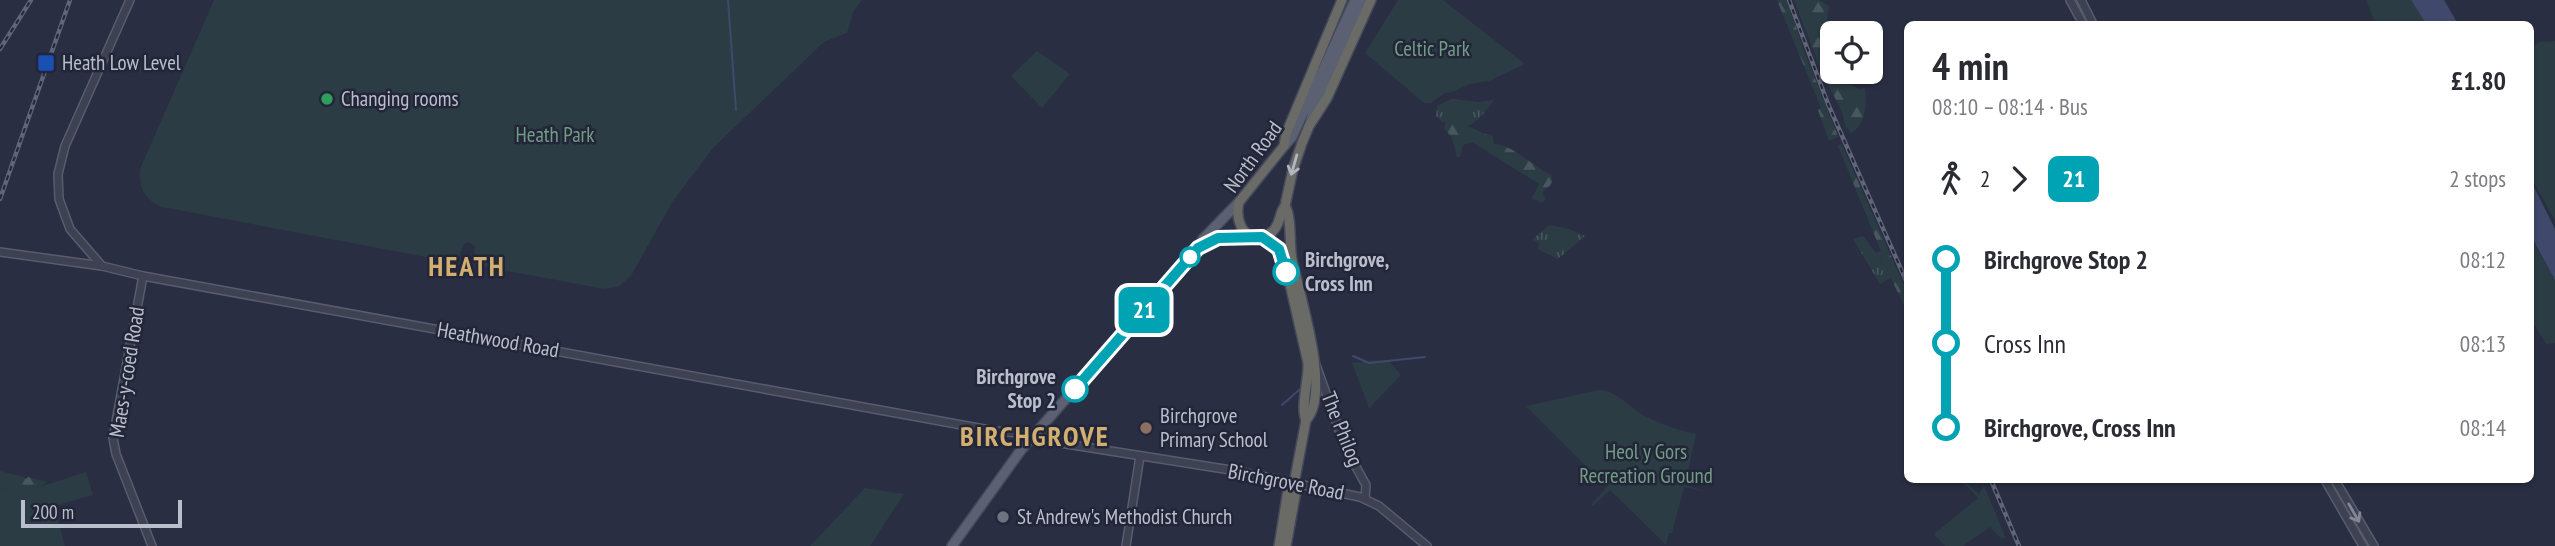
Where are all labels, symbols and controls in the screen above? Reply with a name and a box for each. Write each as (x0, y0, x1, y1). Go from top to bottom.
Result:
map controls (1820, 21, 1883, 84)
button: locate (1820, 21, 1883, 84)
park label: Celtic Park (1394, 35, 1470, 62)
text: 4 min (1932, 41, 2009, 90)
place label: Heath Low Level (62, 49, 181, 76)
marker: Heath Low Level (36, 53, 56, 73)
text: £1.80 (2451, 64, 2506, 97)
place label: Changing rooms (341, 85, 459, 112)
marker: Changing rooms (319, 91, 335, 107)
text: 08:10 – 08:14 · Bus (1932, 92, 2088, 121)
street label: North Road (1218, 116, 1288, 198)
park label: Heath Park (515, 121, 595, 148)
one-way arrow (1287, 154, 1300, 176)
icon: walk (1932, 160, 1970, 198)
icon: forward (2000, 160, 2038, 198)
text: 21 (2062, 163, 2085, 194)
text: 2 (1980, 164, 1990, 193)
text: 2 stops (2449, 164, 2506, 193)
text: Birchgrove Stop 2 (1984, 243, 2148, 276)
text: 08:12 (2460, 245, 2506, 274)
place label: Birchgrove, Cross Inn (1305, 246, 1389, 297)
district label: HEATH (428, 247, 506, 284)
unlabelled marker (1180, 247, 1200, 267)
marker: Birchgrove, Cross Inn (1273, 259, 1299, 285)
line badge: 21 (1112, 287, 1176, 333)
text: 21 (1133, 294, 1155, 325)
street label: Maes-y-coed Road (103, 305, 150, 439)
street label: Heathwood Road (435, 316, 561, 363)
text: Cross Inn (1984, 327, 2066, 360)
text: 08:13 (2460, 329, 2506, 358)
place label: Birchgrove Stop 2 (976, 363, 1056, 414)
marker: Birchgrove Stop 2 (1062, 376, 1088, 402)
street label: The Philog (1315, 388, 1370, 470)
place label: Birchgrove Primary School (1160, 402, 1268, 453)
text: Birchgrove, Cross Inn (1984, 411, 2176, 444)
text: 08:14 (2460, 413, 2506, 442)
district label: BIRCHGROVE (960, 417, 1110, 454)
marker: Birchgrove Primary School (1138, 420, 1154, 436)
park label: Heol y Gors Recreation Ground (1579, 438, 1713, 489)
street label: Birchgrove Road (1226, 457, 1346, 506)
scale bar (21, 497, 182, 529)
text: 200 m (32, 500, 74, 524)
one-way arrow (2348, 502, 2361, 523)
place label: St Andrew's Methodist Church (1017, 503, 1232, 530)
marker: St Andrew's Methodist Church (995, 509, 1011, 525)

